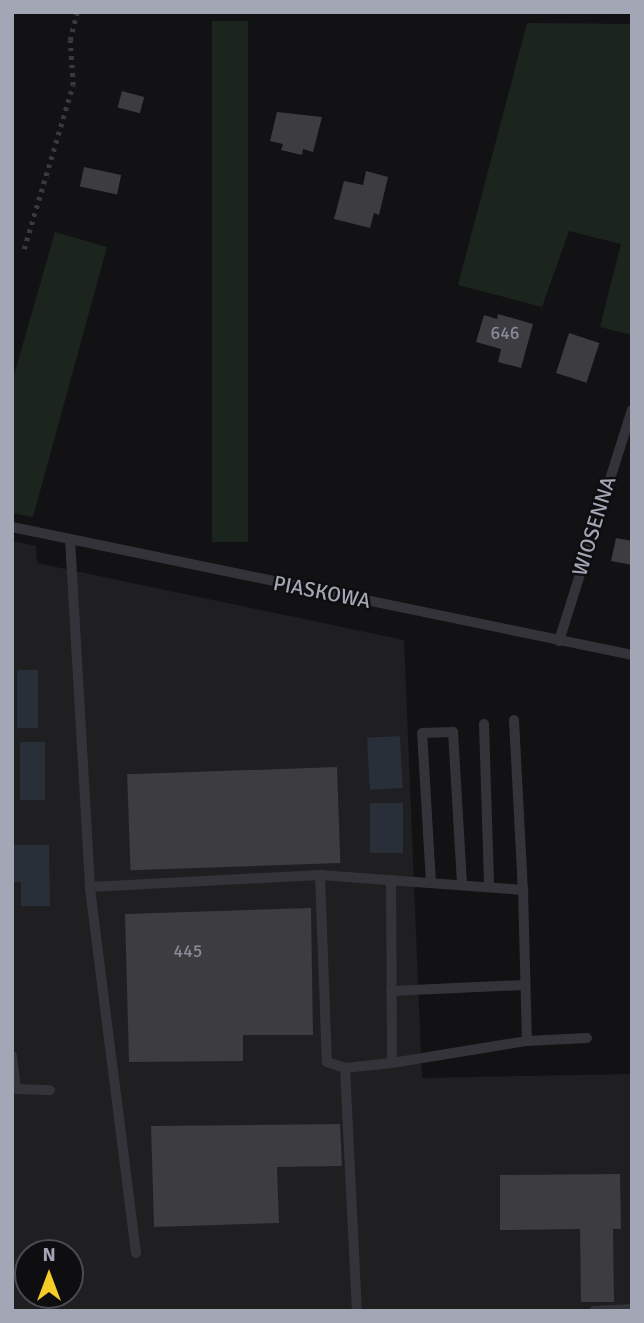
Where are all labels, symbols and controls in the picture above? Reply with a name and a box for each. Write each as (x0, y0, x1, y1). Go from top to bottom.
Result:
house number: 646 (490, 322, 520, 344)
street label: WIOSENNA (567, 473, 621, 579)
street label: PIASKOWA (271, 570, 373, 614)
house number: 445 (173, 940, 203, 962)
north arrow (14, 1239, 84, 1309)
text: N (42, 1243, 56, 1267)

